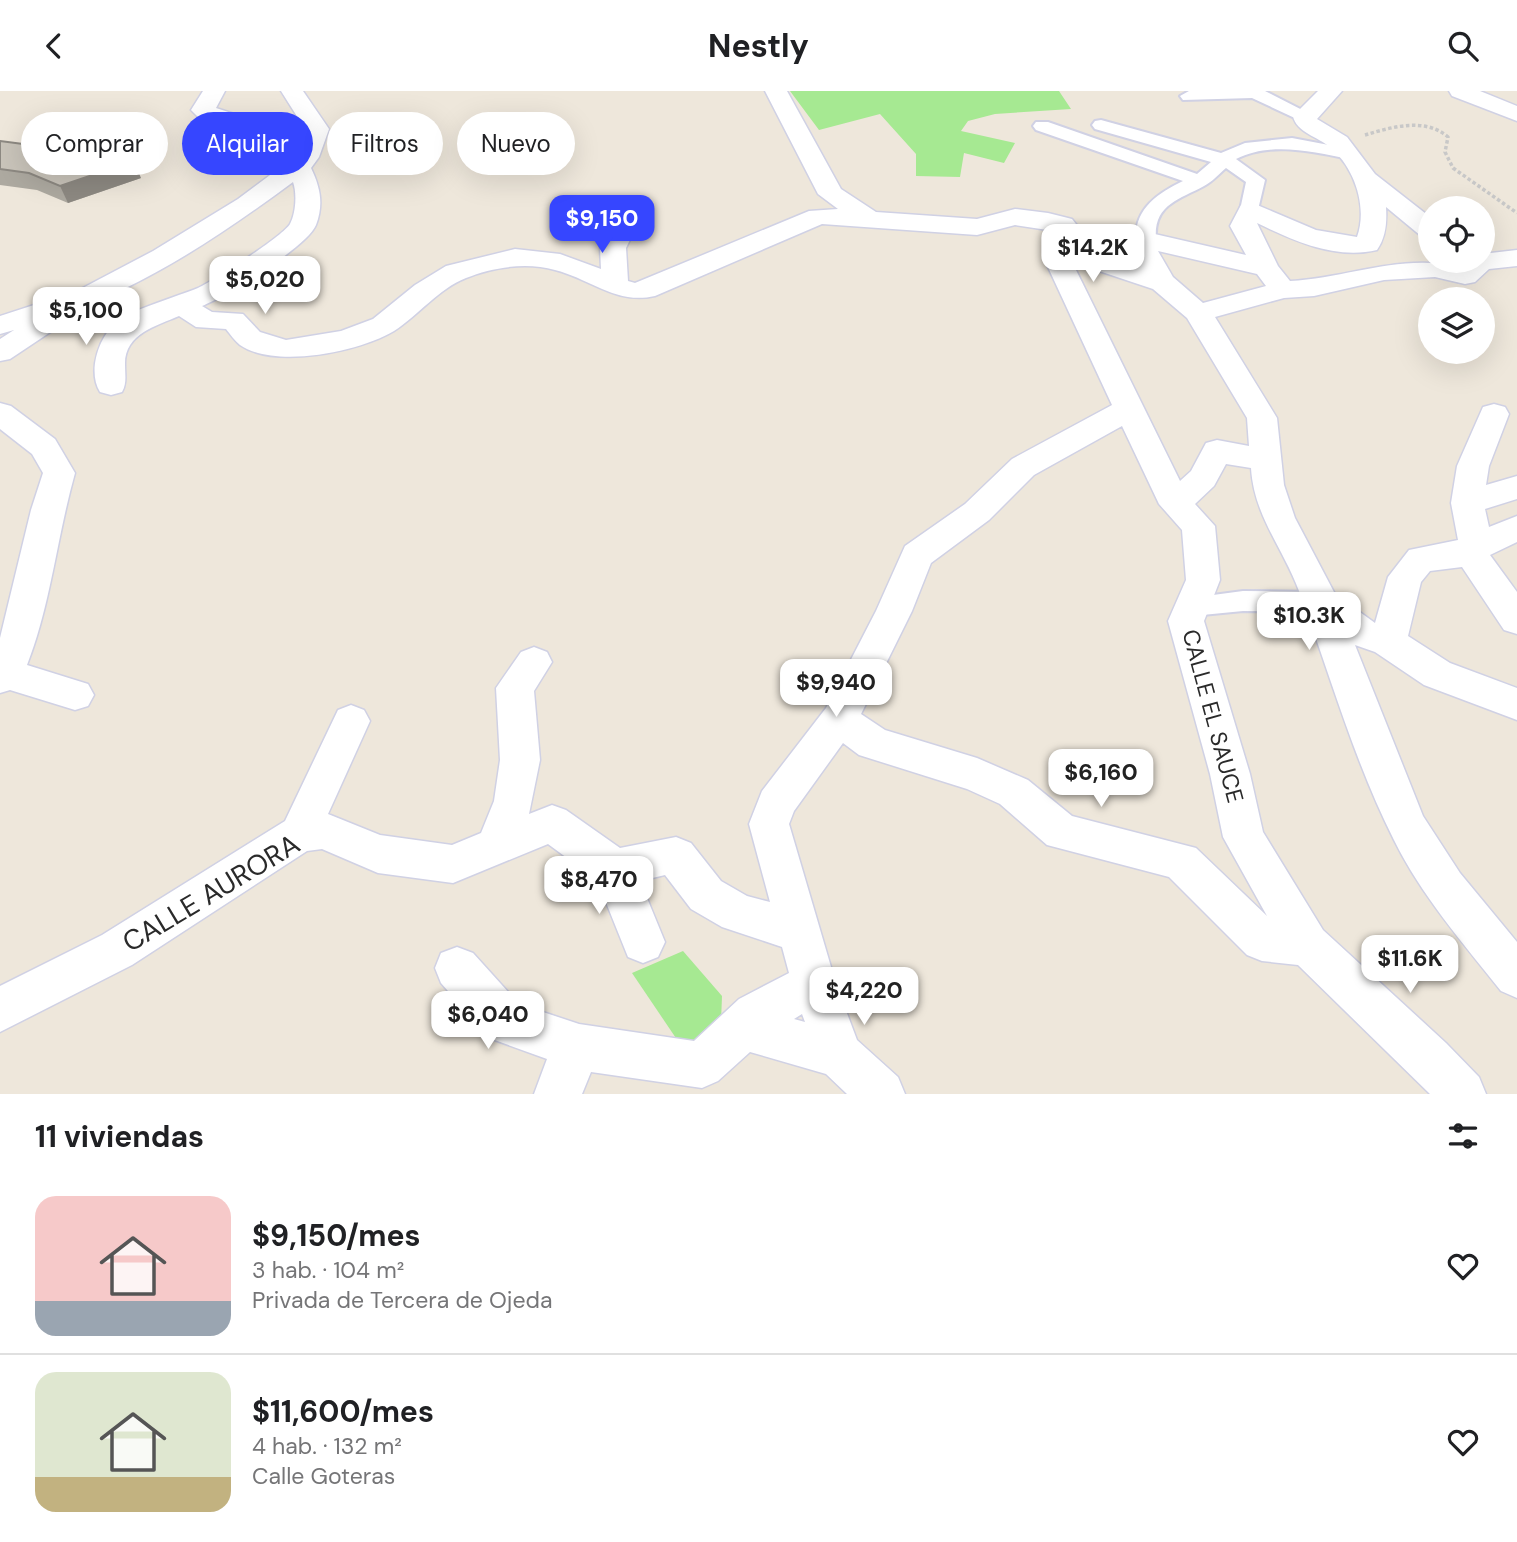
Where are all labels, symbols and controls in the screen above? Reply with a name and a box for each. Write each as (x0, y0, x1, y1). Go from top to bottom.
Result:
text: Nestly (708, 25, 809, 67)
icon: back (35, 27, 73, 65)
icon: search (1444, 27, 1482, 65)
chip: Comprar (21, 112, 168, 175)
chip: Alquilar (182, 112, 313, 175)
chip: Filtros (327, 112, 443, 175)
chip: Nuevo (457, 112, 575, 175)
pin: $9,150 (545, 195, 659, 255)
map controls (1418, 196, 1495, 364)
button: locate (1418, 196, 1495, 273)
text: $9,150 (565, 203, 639, 233)
pin: $14.2K (1036, 225, 1150, 284)
text: $14.2K (1057, 232, 1129, 262)
pin: $5,020 (208, 257, 322, 316)
text: $5,020 (225, 264, 305, 294)
pin: $5,100 (29, 287, 143, 347)
button: layers (1418, 287, 1495, 364)
text: $5,100 (49, 295, 123, 325)
pin: $10.3K (1252, 593, 1366, 652)
text: $10.3K (1273, 600, 1345, 630)
street label: CALLE EL SAUCE (1175, 626, 1251, 806)
pin: $9,940 (779, 659, 893, 719)
text: $9,940 (796, 667, 876, 697)
pin: $6,160 (1044, 749, 1158, 809)
text: $6,160 (1064, 757, 1138, 787)
street label: CALLE AURORA (116, 825, 306, 961)
pin: $8,470 (542, 857, 656, 916)
text: $8,470 (560, 864, 638, 894)
pin: $11.6K (1353, 935, 1467, 995)
text: $11.6K (1377, 943, 1443, 973)
pin: $4,220 (807, 967, 921, 1027)
text: $4,220 (825, 975, 903, 1005)
pin: $6,040 (431, 991, 545, 1051)
text: $6,040 (447, 999, 529, 1029)
text: 11 viviendas (35, 1117, 204, 1156)
icon: filters (1444, 1117, 1482, 1155)
text: $9,150/mes (252, 1216, 421, 1255)
icon: home (91, 1224, 175, 1308)
icon: heart (1444, 1247, 1482, 1285)
text: 3 hab. · 104 m² (252, 1255, 404, 1285)
text: Privada de Tercera de Ojeda (252, 1285, 552, 1315)
text: $11,600/mes (252, 1392, 434, 1431)
icon: home (91, 1400, 175, 1484)
icon: heart (1444, 1423, 1482, 1461)
text: 4 hab. · 132 m² (252, 1431, 402, 1461)
text: Calle Goteras (252, 1461, 395, 1491)

